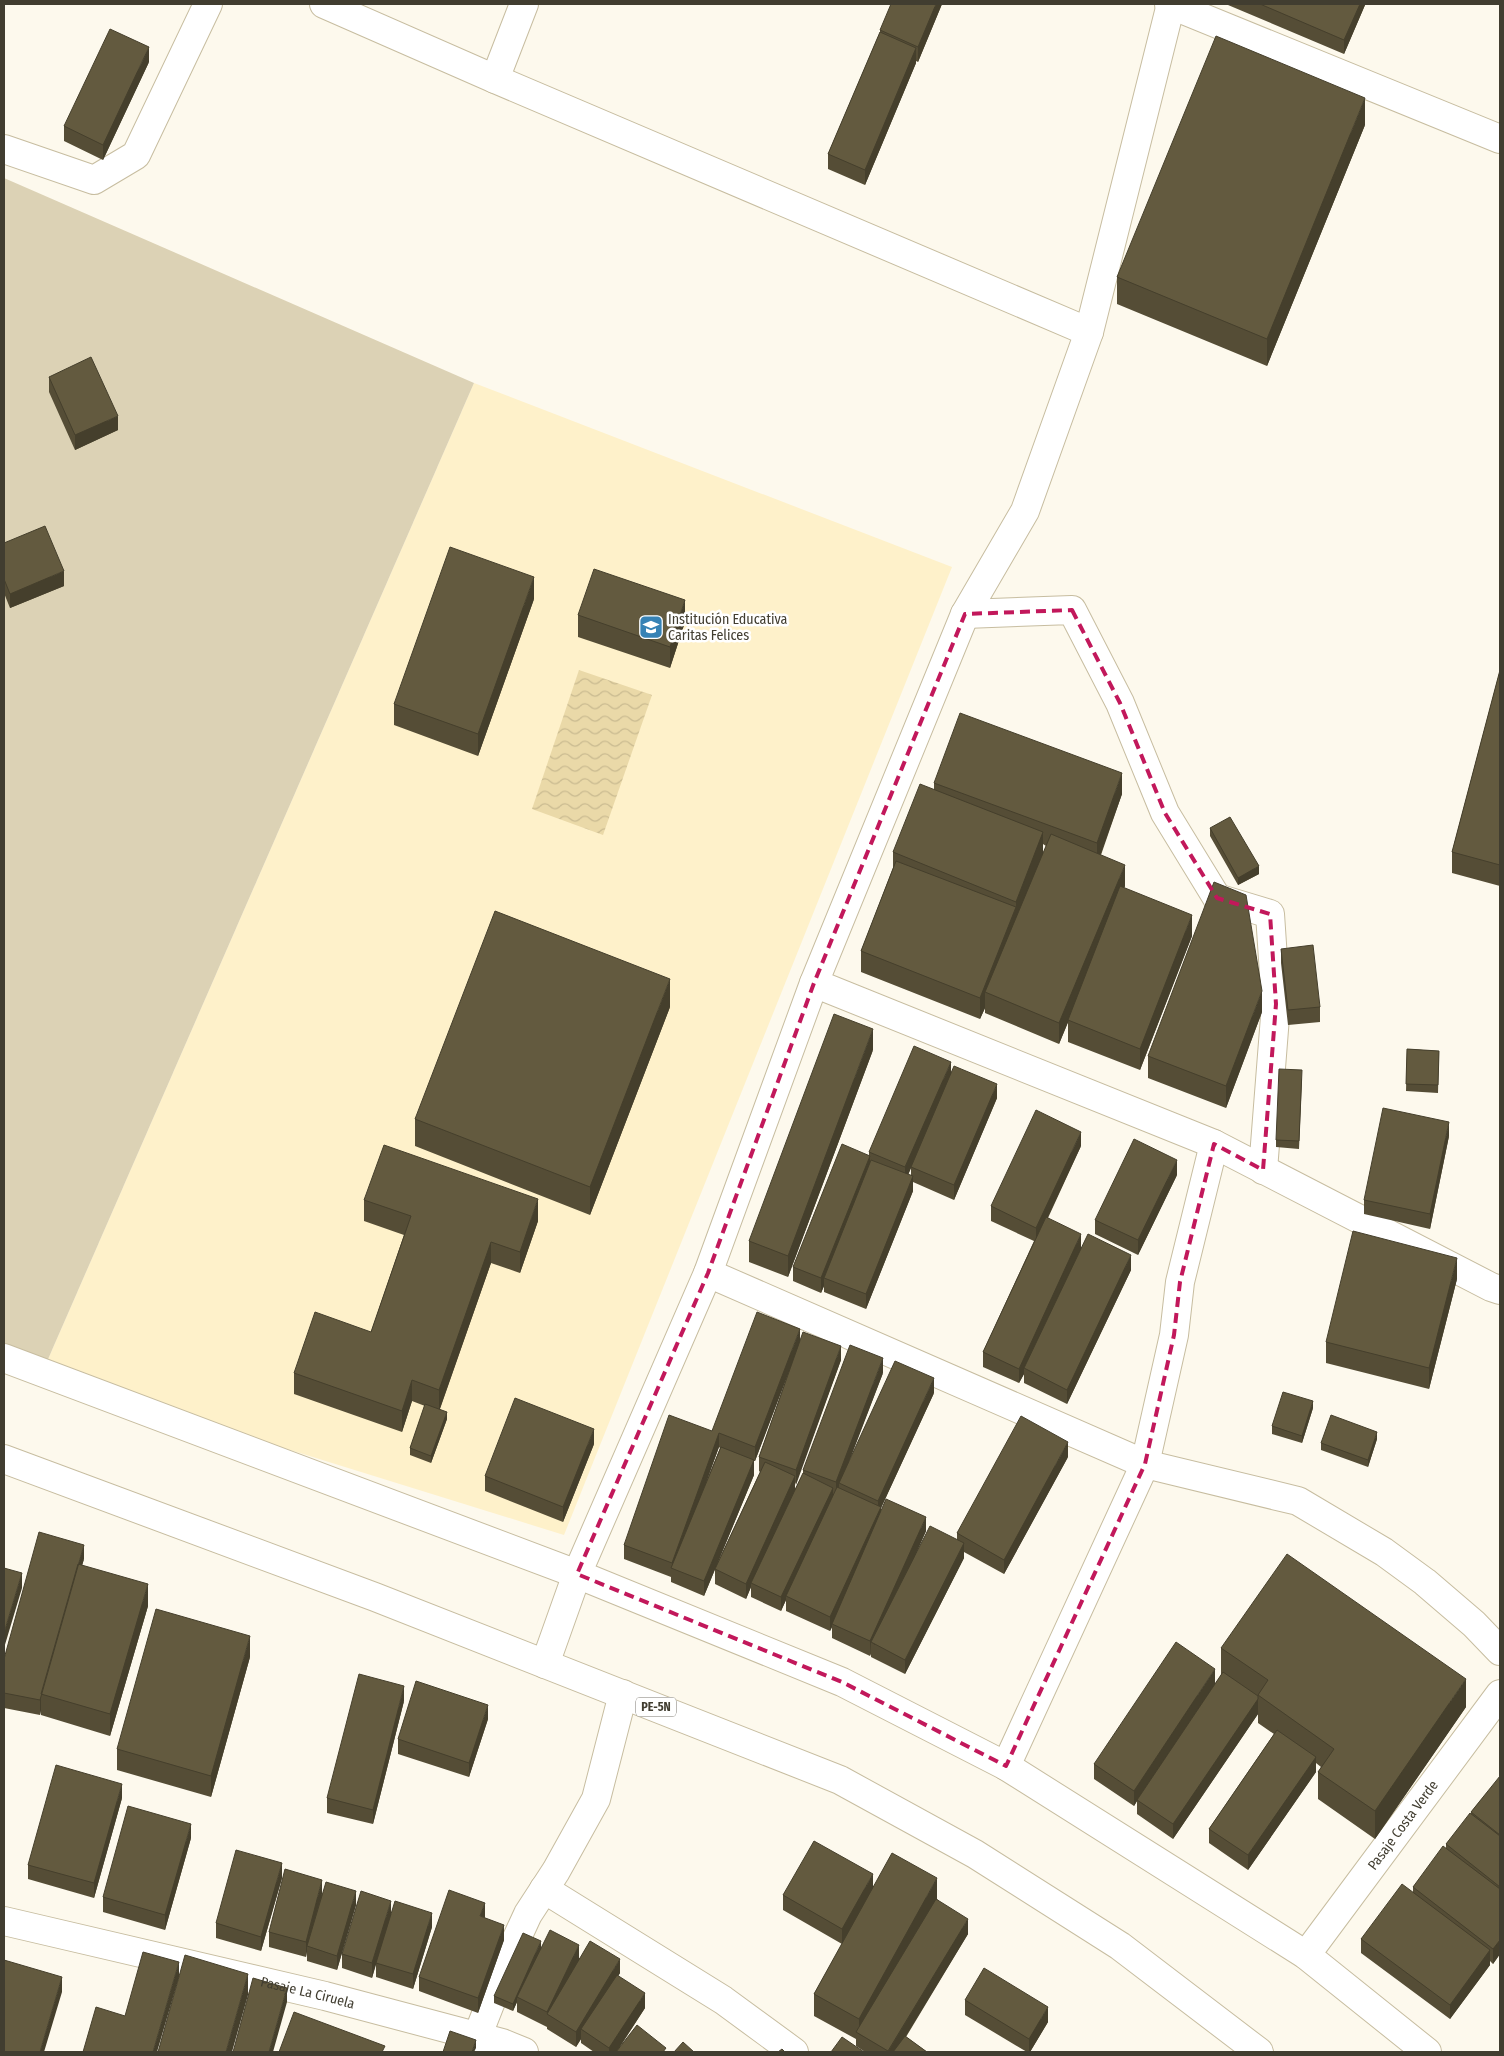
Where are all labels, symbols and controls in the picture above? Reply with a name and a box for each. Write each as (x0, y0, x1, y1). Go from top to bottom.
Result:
place label: Institución Educativa Caritas Felices (668, 611, 788, 644)
school or university icon: Institución Educativa Caritas Felices (638, 614, 664, 640)
road number: PE-5N (636, 1698, 676, 1716)
street label: Pasaje Costa Verde (1364, 1777, 1441, 1873)
street label: Pasaje La Ciruela (259, 1973, 357, 2012)

